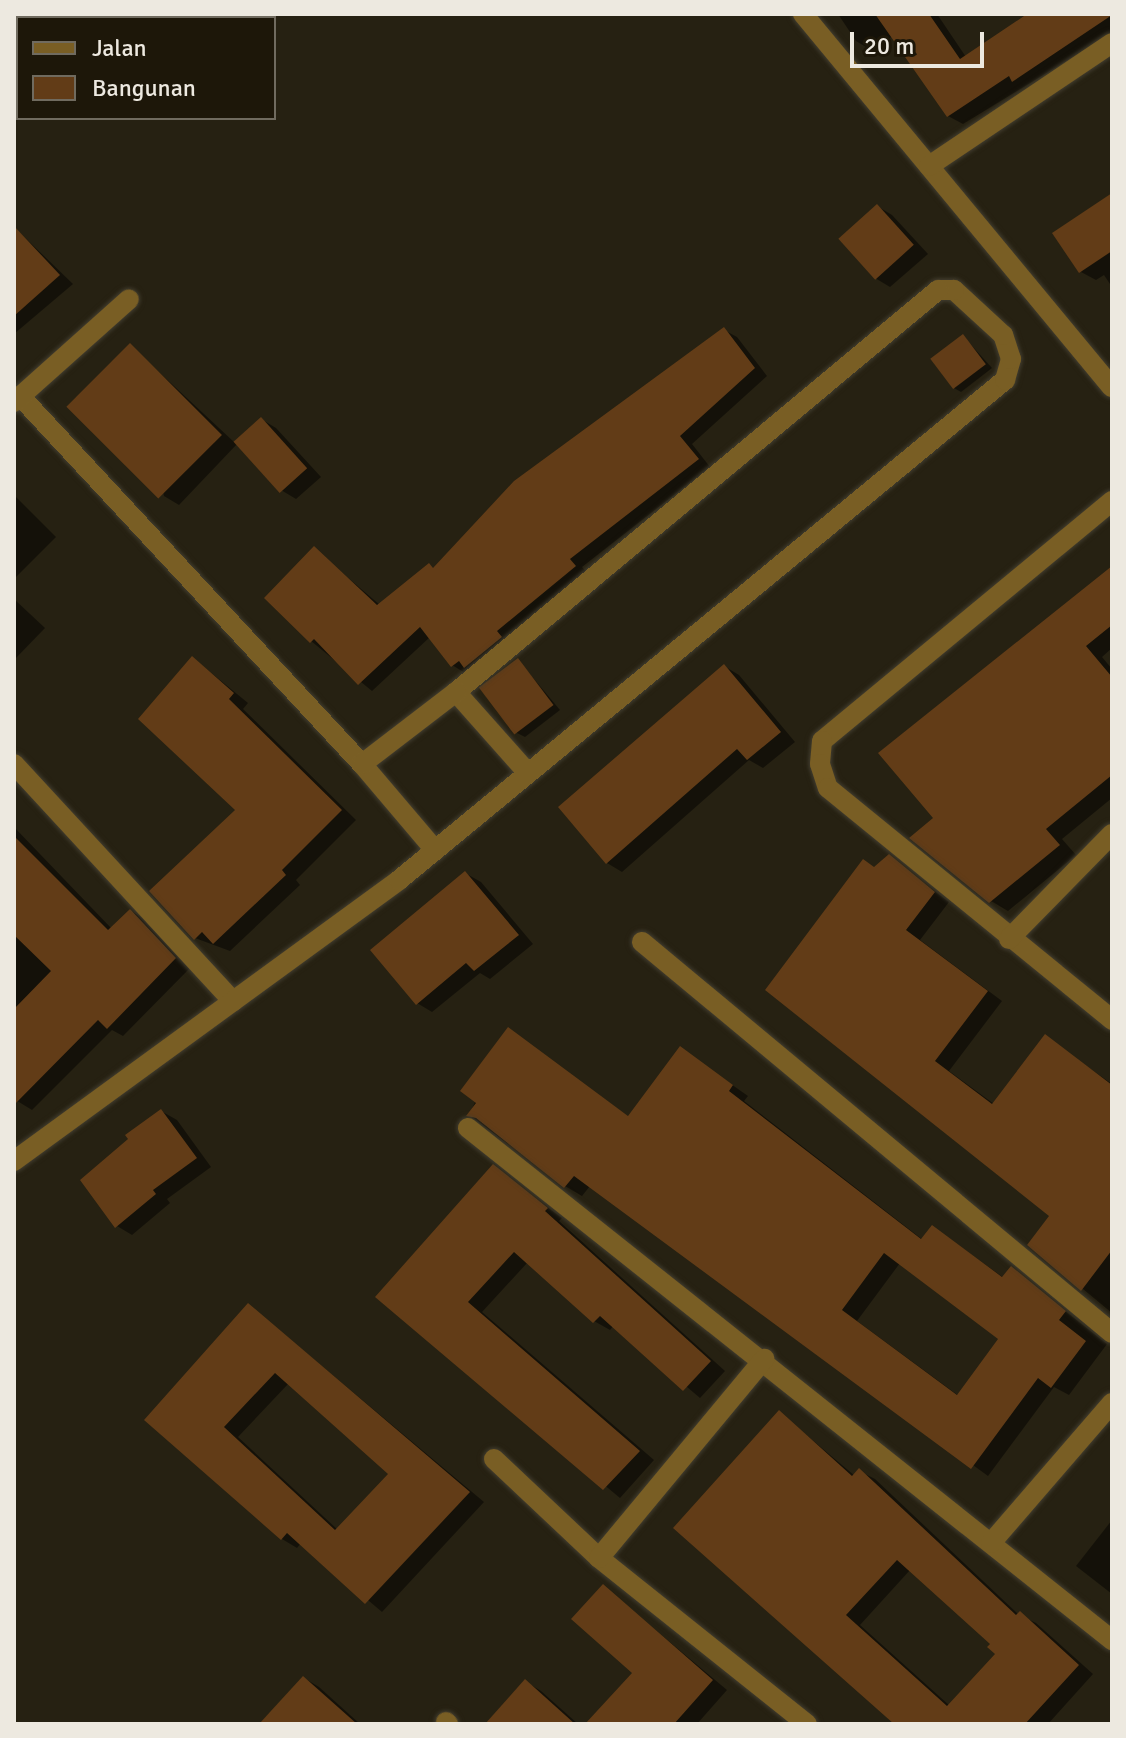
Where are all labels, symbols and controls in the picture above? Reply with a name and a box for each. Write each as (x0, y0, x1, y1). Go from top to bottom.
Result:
legend (16, 16, 276, 120)
scale bar (854, 16, 988, 66)
text: 20 m (864, 31, 914, 61)
text: Jalan (92, 33, 147, 63)
text: Bangunan (92, 73, 196, 103)

